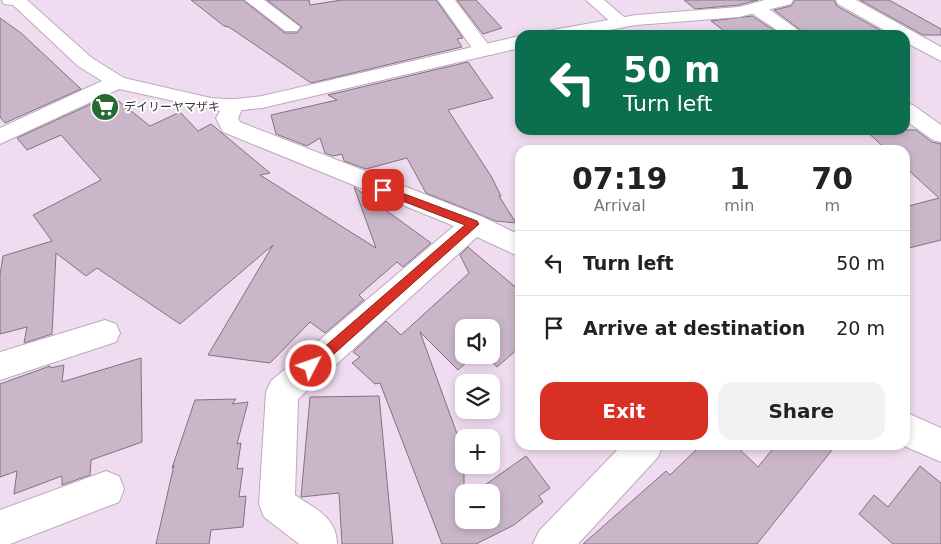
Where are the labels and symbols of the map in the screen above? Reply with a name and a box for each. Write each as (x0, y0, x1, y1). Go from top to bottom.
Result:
supermarket icon: デイリーヤマザキ (90, 92, 120, 122)
place label: デイリーヤマザキ (124, 100, 220, 114)
pin (362, 169, 404, 211)
position arrow (284, 339, 336, 391)

